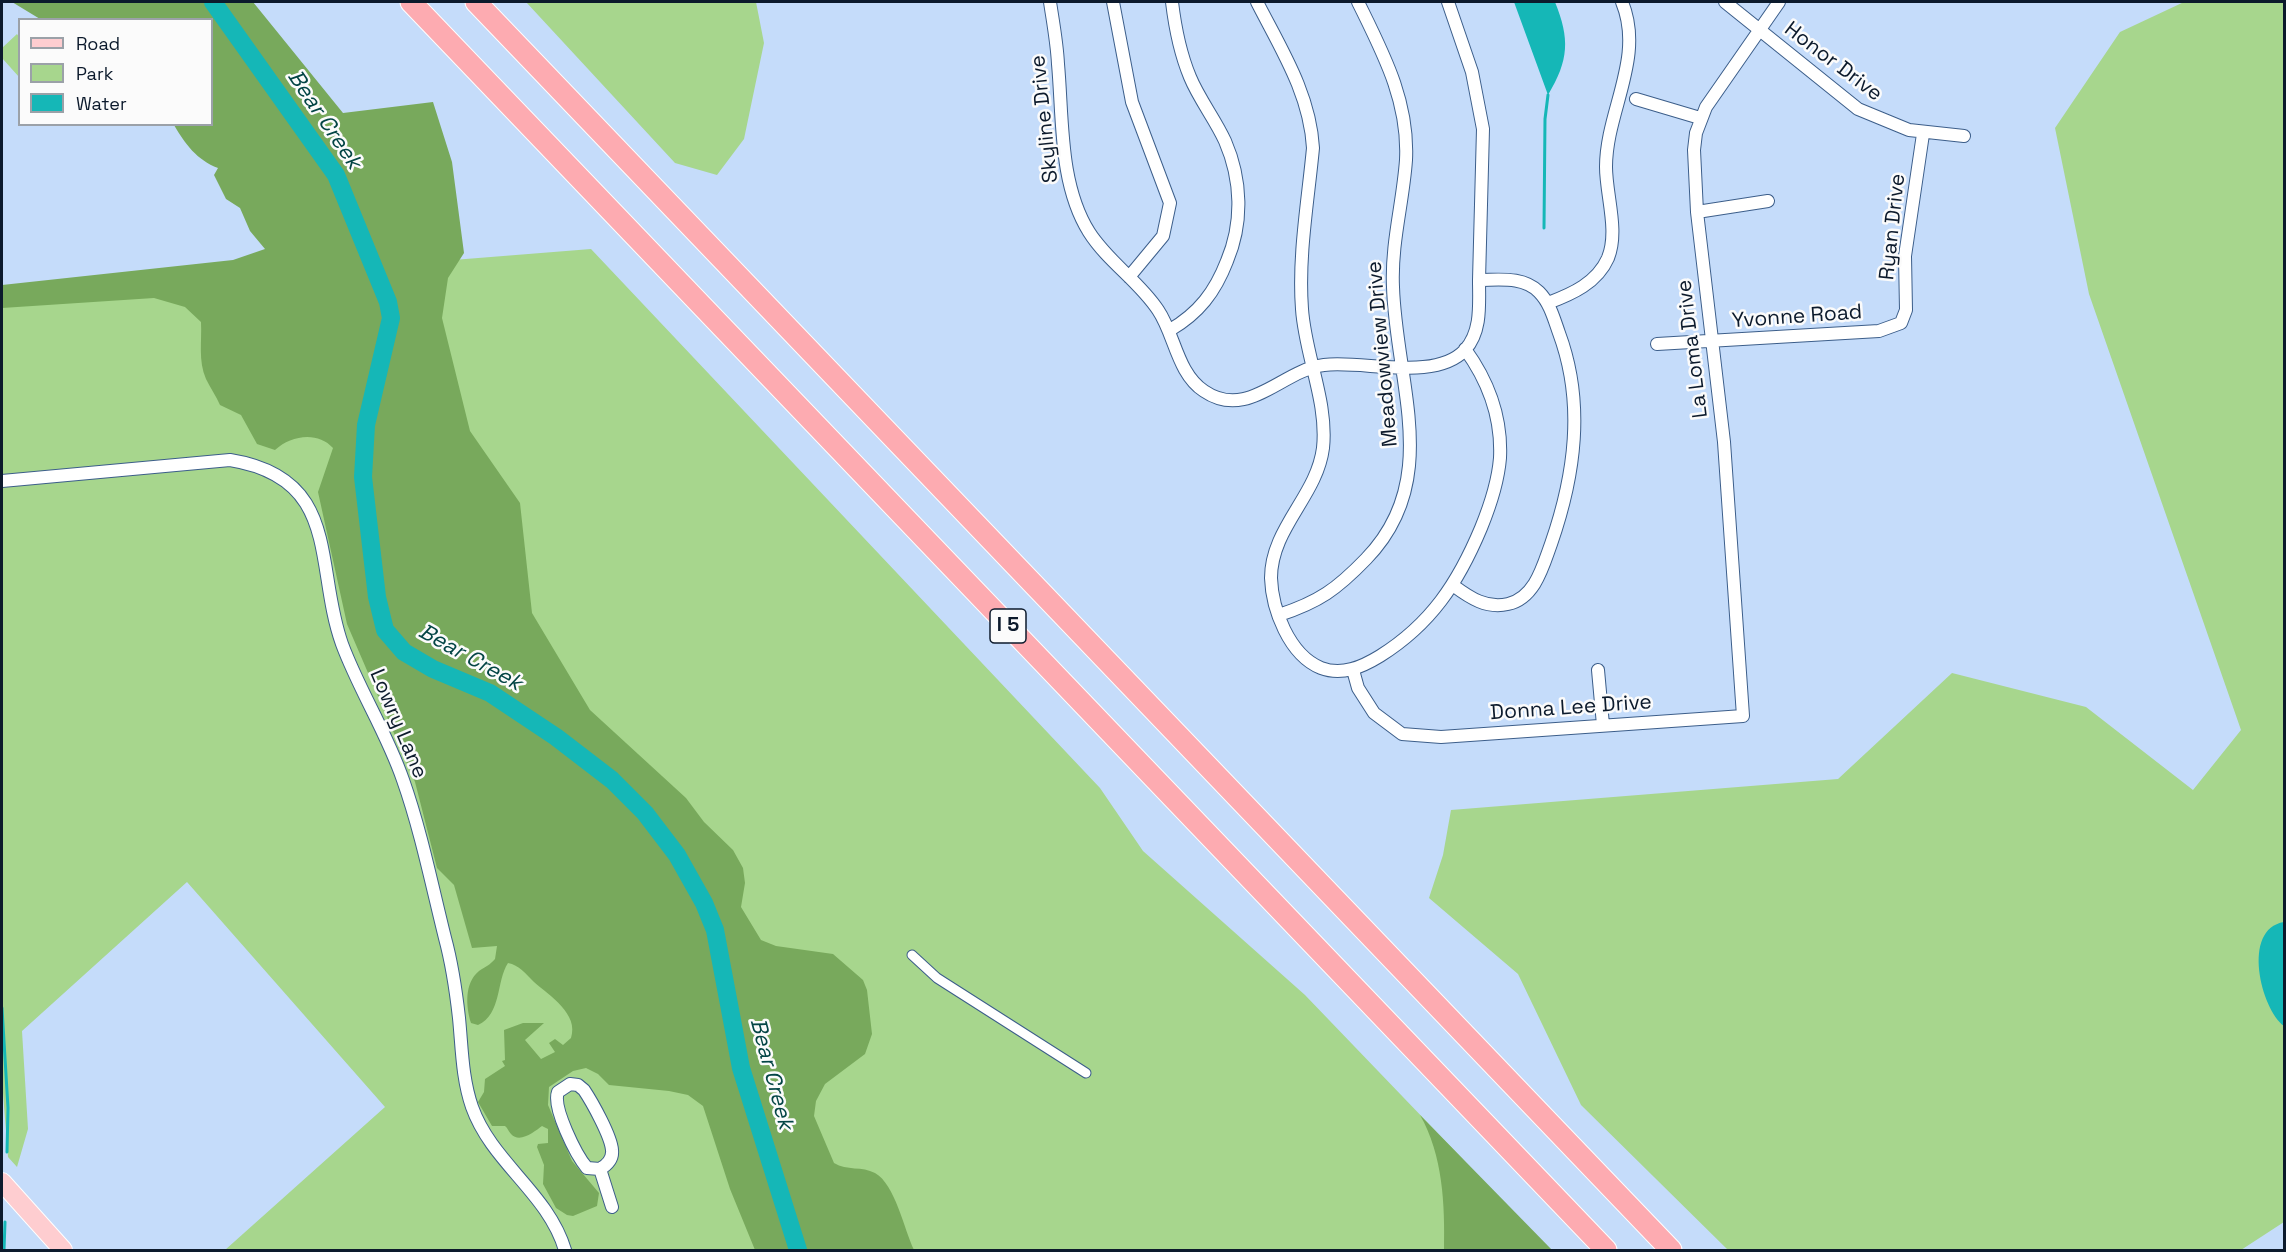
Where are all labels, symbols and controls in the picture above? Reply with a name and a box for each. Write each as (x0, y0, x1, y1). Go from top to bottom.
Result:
street label: Honor Drive (1779, 17, 1887, 107)
legend (18, 18, 213, 126)
text: Road (76, 32, 120, 55)
street label: Skyline Drive (1026, 54, 1064, 184)
text: Park (76, 62, 113, 85)
water label: Bear Creek (281, 65, 367, 175)
text: Water (76, 92, 127, 115)
street label: Ryan Drive (1875, 173, 1911, 281)
street label: Meadowview Drive (1362, 260, 1404, 448)
street label: La Loma Drive (1672, 278, 1714, 420)
street label: Yvonne Road (1731, 300, 1863, 334)
road number: I 5 (990, 609, 1026, 643)
water label: Bear Creek (414, 619, 526, 697)
street label: Lowry Lane (364, 666, 432, 782)
street label: Donna Lee Drive (1489, 690, 1653, 726)
water label: Bear Creek (743, 1015, 799, 1133)

